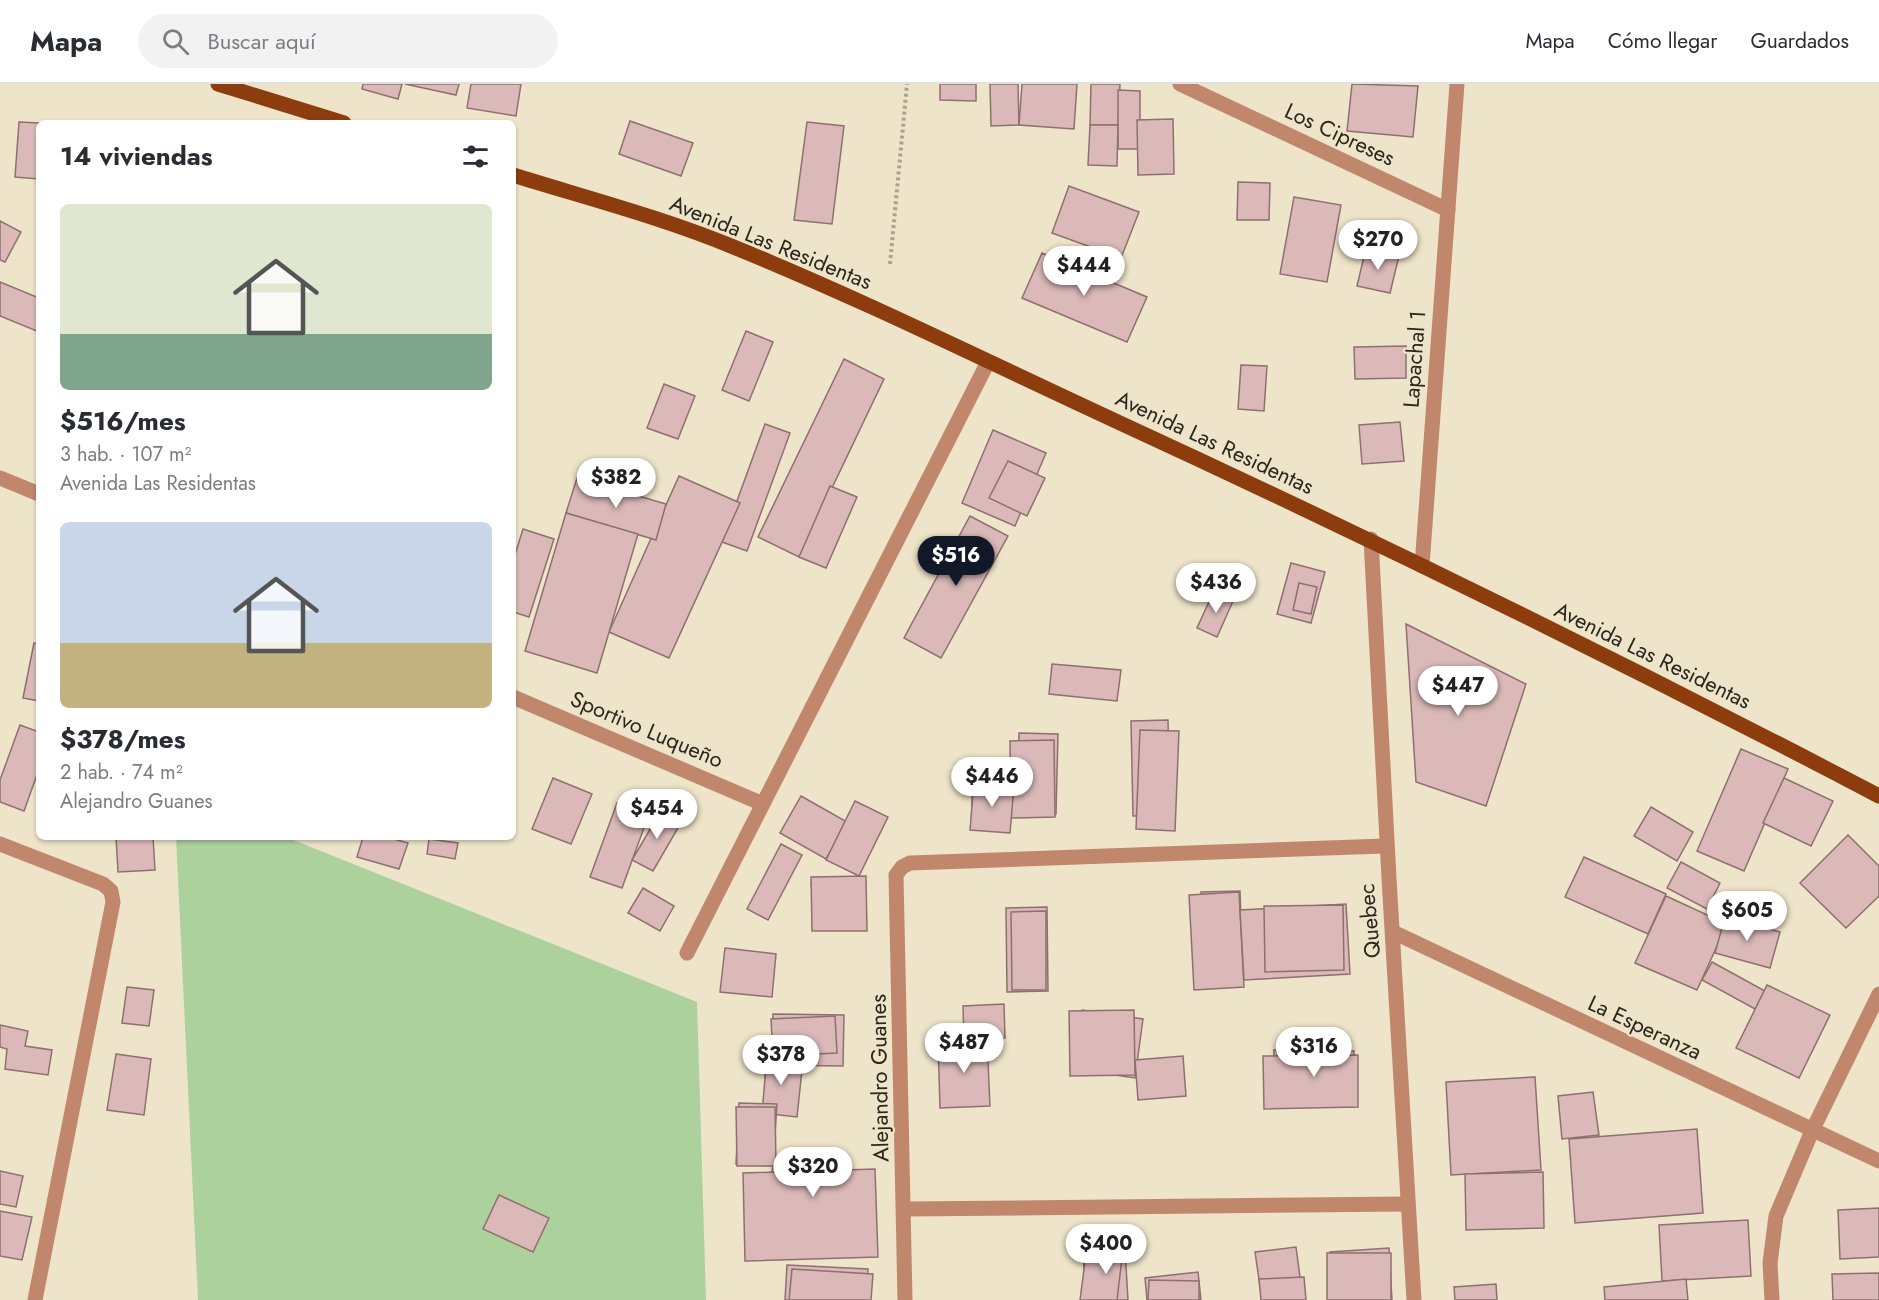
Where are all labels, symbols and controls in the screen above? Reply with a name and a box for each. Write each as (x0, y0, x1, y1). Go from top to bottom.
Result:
search box (138, 14, 558, 68)
text: Mapa (30, 21, 102, 62)
icon: search (159, 25, 192, 58)
text: Buscar aquí (207, 25, 316, 57)
text: Mapa (1525, 26, 1575, 56)
text: Cómo llegar (1608, 26, 1717, 56)
text: Guardados (1750, 26, 1849, 56)
street label: Los Cipreses (1280, 94, 1400, 174)
text: 14 viviendas (60, 137, 213, 175)
icon: filters (459, 140, 492, 173)
street label: Avenida Las Residentas (665, 187, 877, 297)
pin: $270 (1342, 220, 1414, 271)
text: $270 (1353, 225, 1403, 254)
icon: home (222, 243, 330, 351)
pin: $444 (1048, 246, 1120, 297)
text: $444 (1057, 251, 1111, 280)
street label: Lapachal 1 (1395, 309, 1433, 409)
street label: Avenida Las Residentas (1111, 382, 1319, 502)
text: $516/mes (60, 402, 186, 440)
text: 3 hab. · 107 m² (60, 440, 191, 469)
pin: $382 (580, 458, 652, 509)
text: $382 (591, 463, 641, 492)
text: Avenida Las Residentas (60, 469, 256, 498)
pin: $516 (920, 536, 992, 587)
text: $516 (932, 541, 980, 570)
icon: home (222, 561, 330, 669)
pin: $436 (1180, 563, 1252, 614)
text: $436 (1190, 568, 1242, 597)
street label: Avenida Las Residentas (1549, 593, 1757, 717)
pin: $447 (1422, 666, 1494, 717)
text: $447 (1432, 671, 1484, 700)
street label: Sportivo Luqueño (566, 682, 728, 776)
text: $378/mes (60, 720, 186, 758)
pin: $446 (956, 757, 1028, 808)
text: 2 hab. · 74 m² (60, 758, 183, 787)
text: $446 (965, 762, 1019, 791)
text: Alejandro Guanes (60, 787, 213, 816)
pin: $454 (621, 789, 693, 840)
text: $454 (630, 794, 684, 823)
street label: Quebec (1350, 882, 1388, 960)
pin: $605 (1711, 891, 1783, 942)
text: $605 (1721, 896, 1773, 925)
street label: La Esperanza (1583, 987, 1707, 1067)
street label: Alejandro Guanes (862, 994, 896, 1162)
pin: $487 (928, 1023, 1000, 1074)
pin: $316 (1278, 1027, 1350, 1078)
text: $487 (939, 1028, 989, 1057)
text: $316 (1290, 1032, 1338, 1061)
pin: $378 (745, 1035, 817, 1086)
text: $378 (756, 1040, 806, 1069)
pin: $320 (777, 1147, 849, 1198)
text: $320 (787, 1152, 839, 1181)
pin: $400 (1070, 1224, 1142, 1275)
text: $400 (1080, 1229, 1132, 1258)

